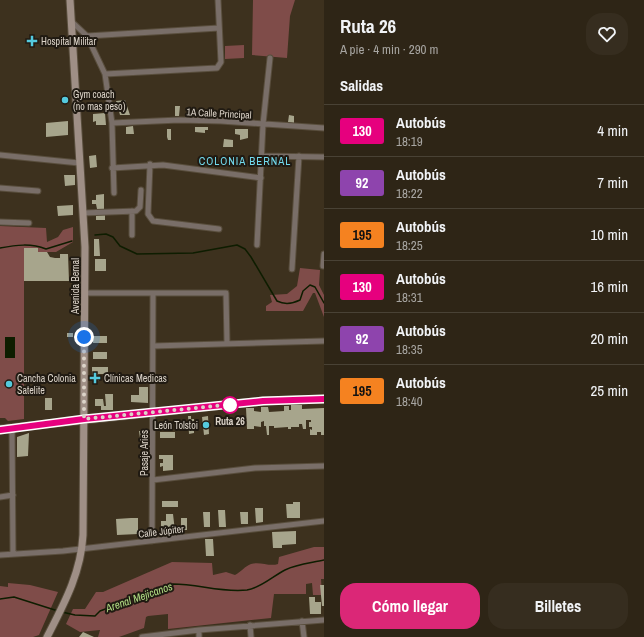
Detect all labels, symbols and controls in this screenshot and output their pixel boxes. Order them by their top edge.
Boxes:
text: Ruta 26 [340,13,396,39]
button: heart [586,13,628,55]
marker: Hospital Militar [26,35,38,47]
place label: Hospital Militar [41,35,96,48]
text: A pie · 4 min · 290 m [340,41,438,58]
text: Salidas [340,75,383,96]
place label: Gym coach (no mas peso) [73,88,126,113]
marker: Gym coach (no mas peso) [60,95,70,105]
street label: 1A Calle Principal [186,105,252,122]
text: Autobús [396,112,446,133]
text: 4 min [597,120,628,141]
text: 130 [352,122,372,140]
text: 18:19 [396,133,423,150]
district label: COLONIA BERNAL [199,154,291,168]
text: Autobús [396,164,446,185]
text: 7 min [597,172,628,193]
text: 92 [356,174,368,192]
text: 18:22 [396,185,423,202]
text: Autobús [396,216,446,237]
text: 10 min [590,224,628,245]
text: 195 [352,226,372,244]
text: 18:25 [396,237,423,254]
street label: Avenida Bernal [69,258,82,315]
text: Autobús [396,268,446,289]
text: 16 min [590,276,628,297]
text: 130 [352,278,372,296]
text: 18:31 [396,289,423,306]
text: Autobús [396,320,446,341]
your location [74,327,94,347]
text: 20 min [590,328,628,349]
text: 92 [356,330,368,348]
text: 18:35 [396,341,423,358]
place label: Cancha Colonia Satelite [17,372,76,397]
marker: Clínicas Medicas [89,372,101,384]
place label: Clínicas Medicas [104,372,167,385]
text: Autobús [396,372,446,393]
marker: Cancha Colonia Satelite [4,379,14,389]
text: 25 min [590,380,628,401]
text: 195 [352,382,372,400]
text: 18:40 [396,393,423,410]
marker: Ruta 26 [221,396,239,414]
place label: Ruta 26 [215,415,245,428]
place label: León Tolstoi [154,419,198,432]
marker: León Tolstoi [201,420,211,430]
street label: Pasaje Aries [138,430,151,476]
street label: Calle Júpiter [137,522,185,541]
water label: Arenal Mejicanos [103,579,175,615]
button: Cómo llegar [340,583,480,629]
button: Billetes [488,583,628,629]

